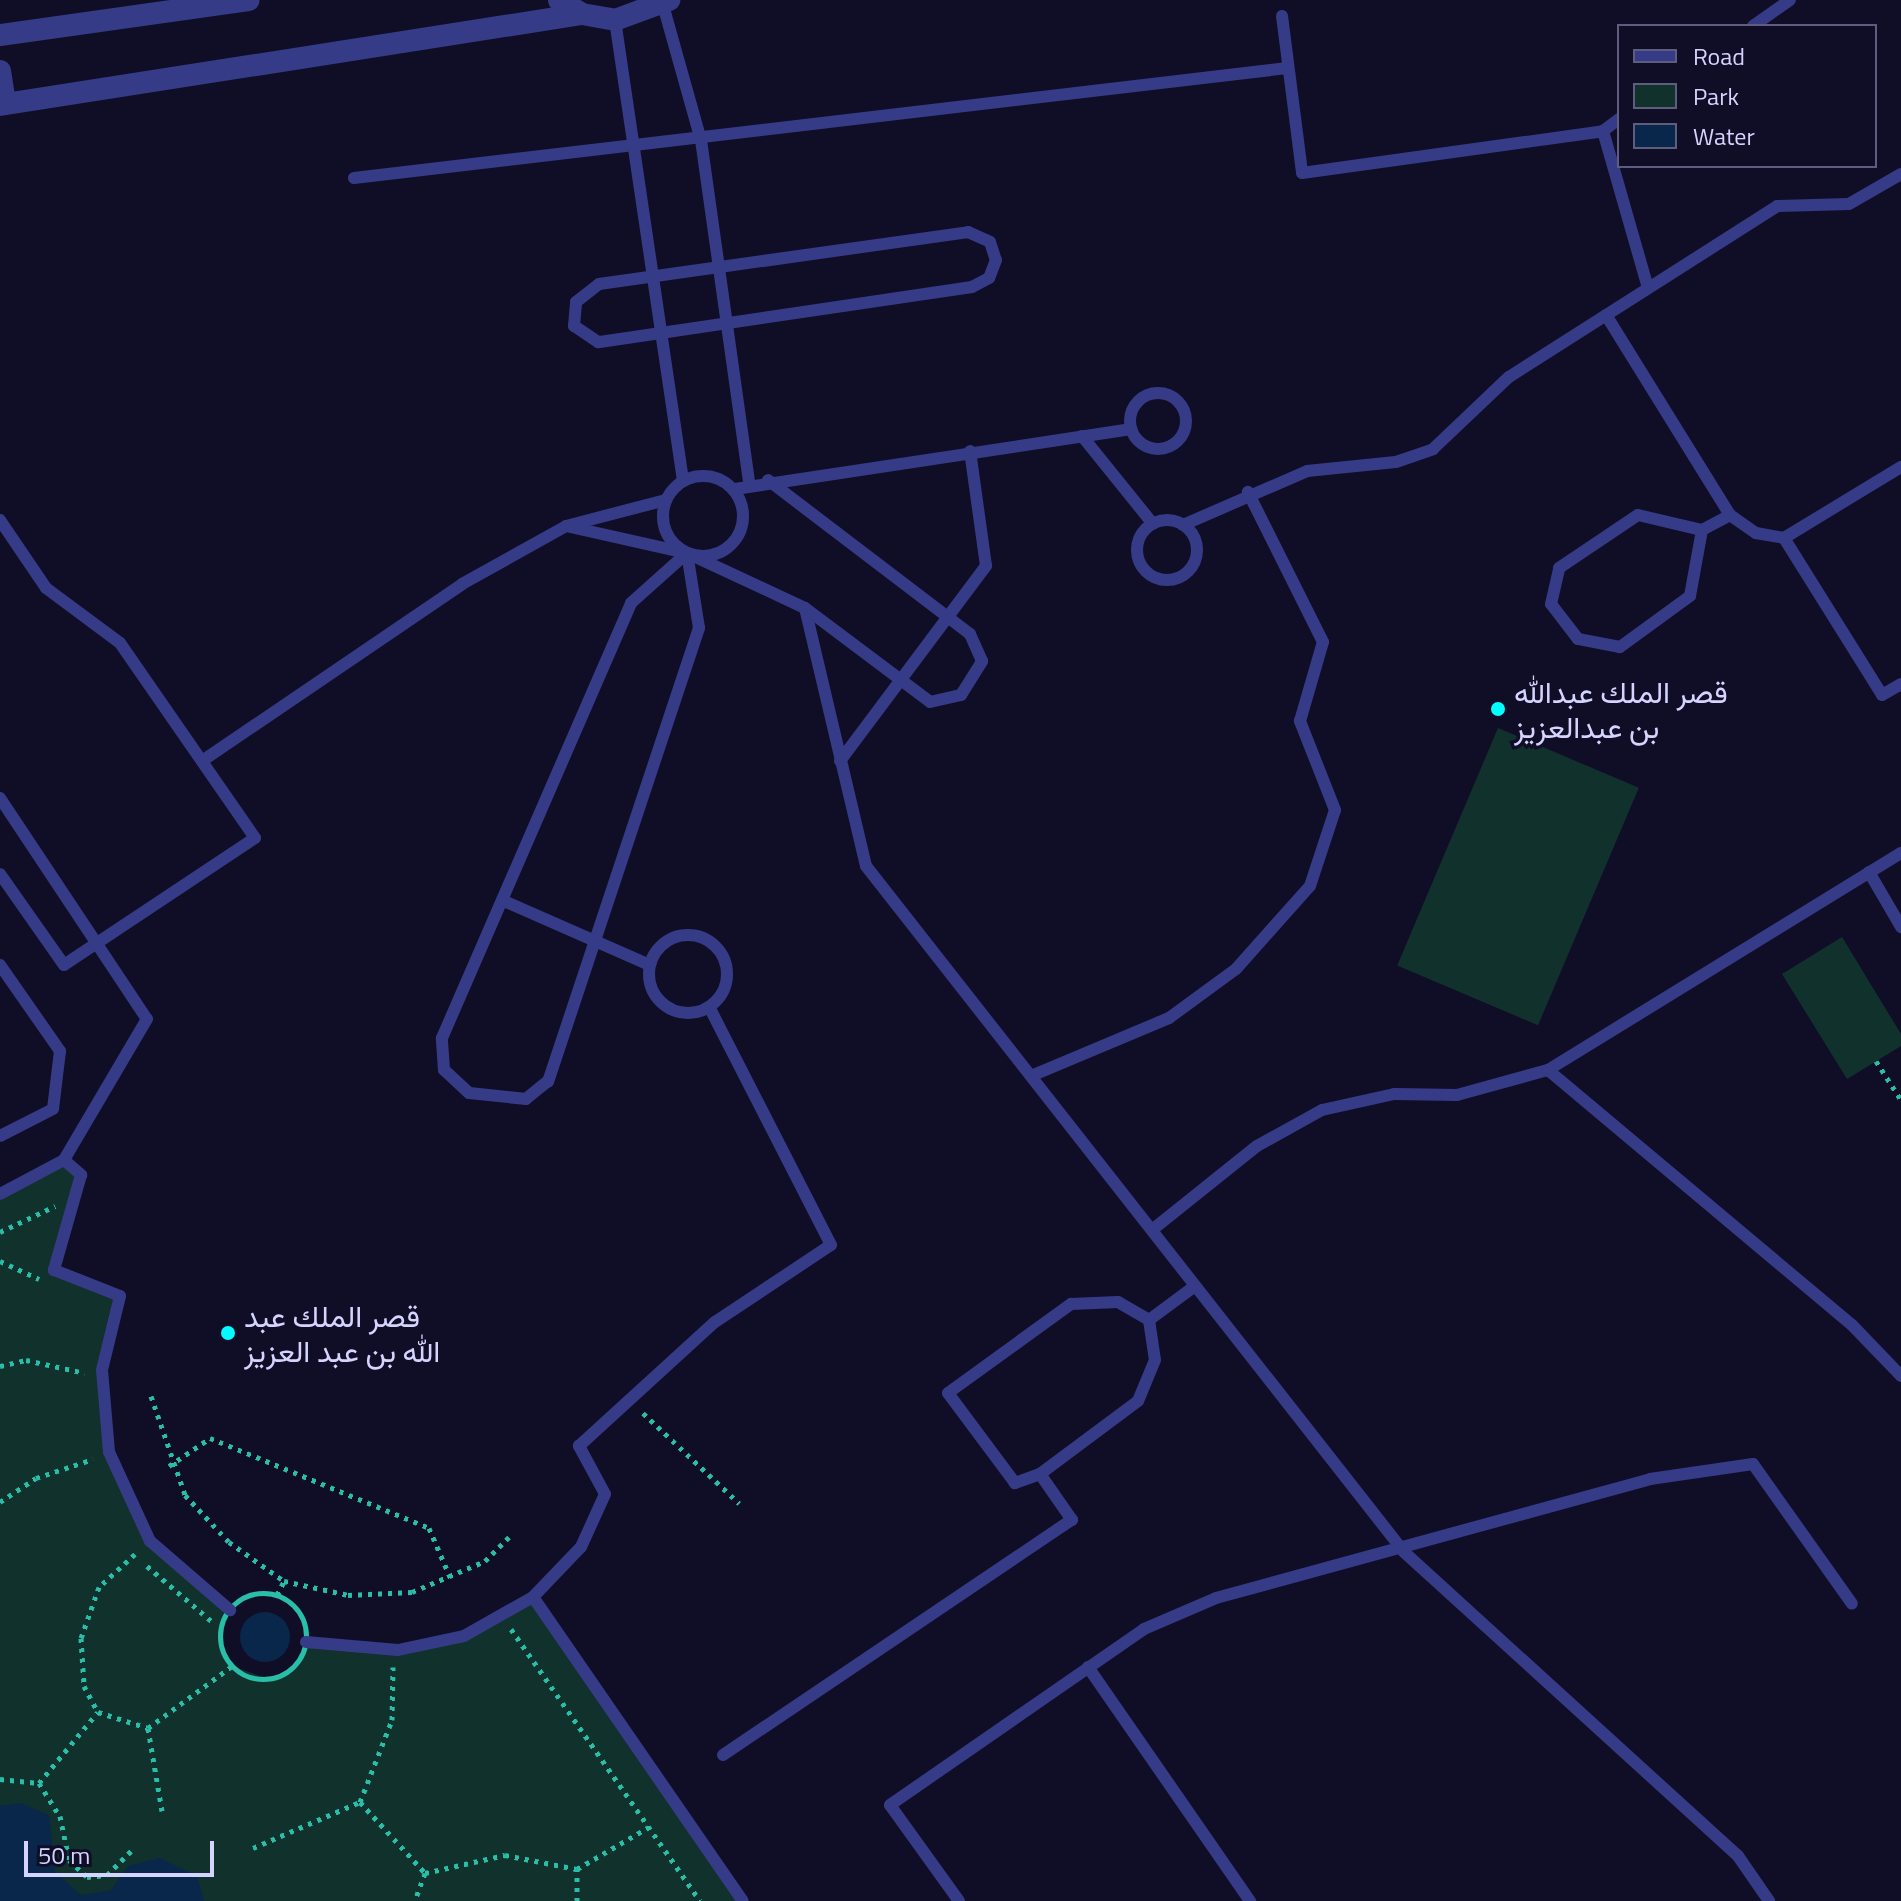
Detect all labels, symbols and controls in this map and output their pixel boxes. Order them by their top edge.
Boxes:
legend [1617,24,1877,168]
text: Road [1693,38,1745,74]
text: Park [1693,78,1739,114]
text: Water [1693,118,1755,154]
place label: قصر الملك عبدالله بن عبدالعزيز [1514,674,1728,744]
marker: قصر الملك عبدالله بن عبدالعزيز [1489,700,1507,718]
place label: قصر الملك عبد الله بن عبد العزيز [244,1298,440,1368]
marker: قصر الملك عبد الله بن عبد العزيز [219,1324,237,1342]
scale bar [28,1825,218,1875]
text: 50 m [38,1837,90,1873]

